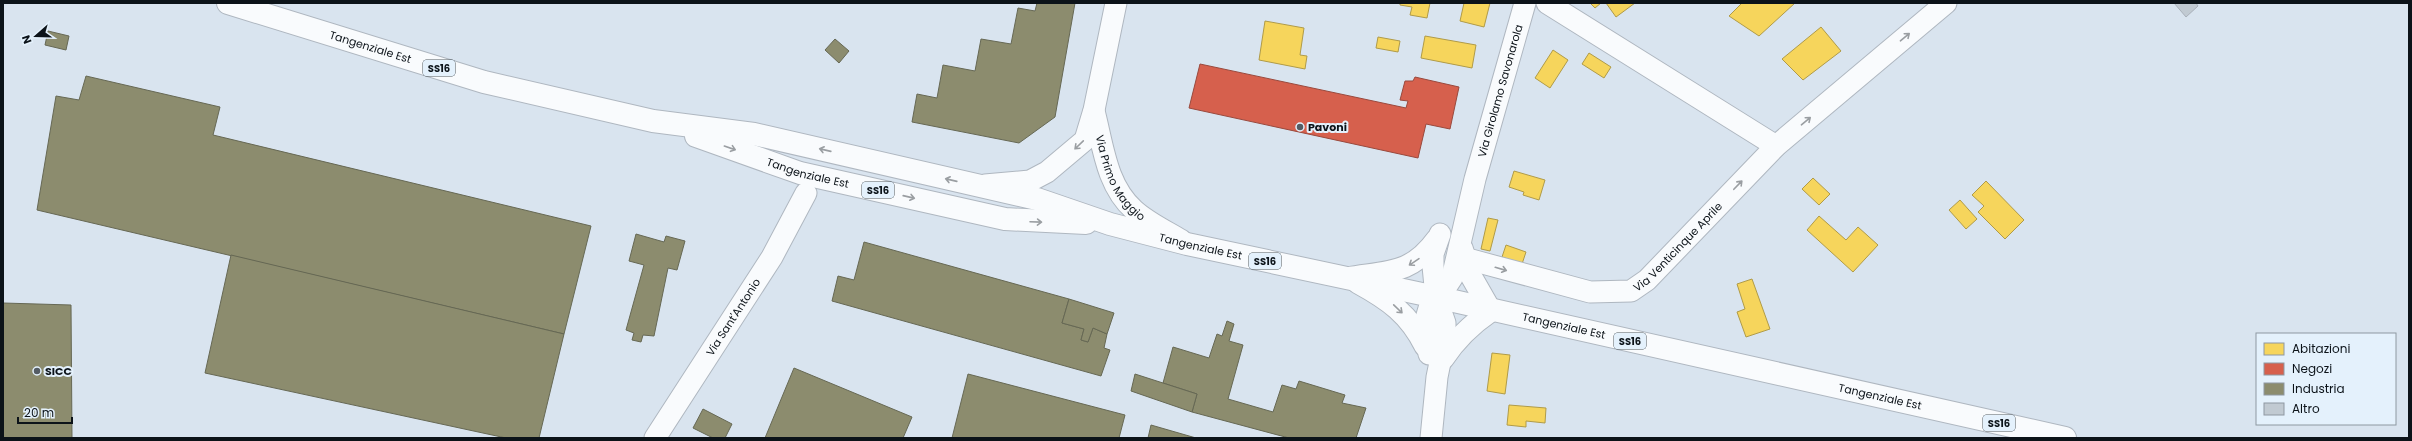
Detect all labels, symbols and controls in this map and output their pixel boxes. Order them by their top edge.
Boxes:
north arrow [16,16,56,56]
street label: Via Girolamo Savonarola [1474,22,1527,159]
street label: Tangenziale Est [327,27,413,67]
text: N [18,33,36,46]
one-way arrow [1900,33,1911,42]
road number: SS16 [423,60,455,76]
one-way arrow [1800,116,1811,125]
place label: Pavoni [1308,119,1347,135]
marker: Pavoni [1295,122,1305,132]
street label: Via Primo Maggio [1092,133,1149,224]
one-way arrow [1074,140,1084,150]
one-way arrow [723,145,736,152]
one-way arrow [819,146,832,154]
street label: Tangenziale Est [765,154,851,192]
one-way arrow [945,175,958,183]
one-way arrow [1733,180,1743,190]
road number: SS16 [862,182,894,198]
one-way arrow [902,194,915,202]
street label: Via Venticinque Aprile [1630,198,1726,295]
one-way arrow [1029,218,1042,225]
street label: Tangenziale Est [1157,229,1244,264]
road number: SS16 [1249,253,1281,269]
one-way arrow [1409,258,1420,266]
one-way arrow [1494,266,1507,273]
street label: Via Sant'Antonio [702,275,764,359]
one-way arrow [1393,304,1403,313]
street label: Tangenziale Est [1521,309,1607,343]
road number: SS16 [1614,333,1646,349]
legend [2256,333,2396,425]
text: Abitazioni [2292,340,2350,357]
text: Negozi [2292,360,2332,377]
place label: SICC [45,363,72,379]
marker: SICC [32,366,42,376]
street label: Tangenziale Est [1837,379,1923,414]
text: Industria [2292,380,2345,397]
scale bar [18,399,72,425]
text: Altro [2292,400,2320,417]
text: 20 m [24,404,54,421]
road number: SS16 [1983,415,2015,431]

